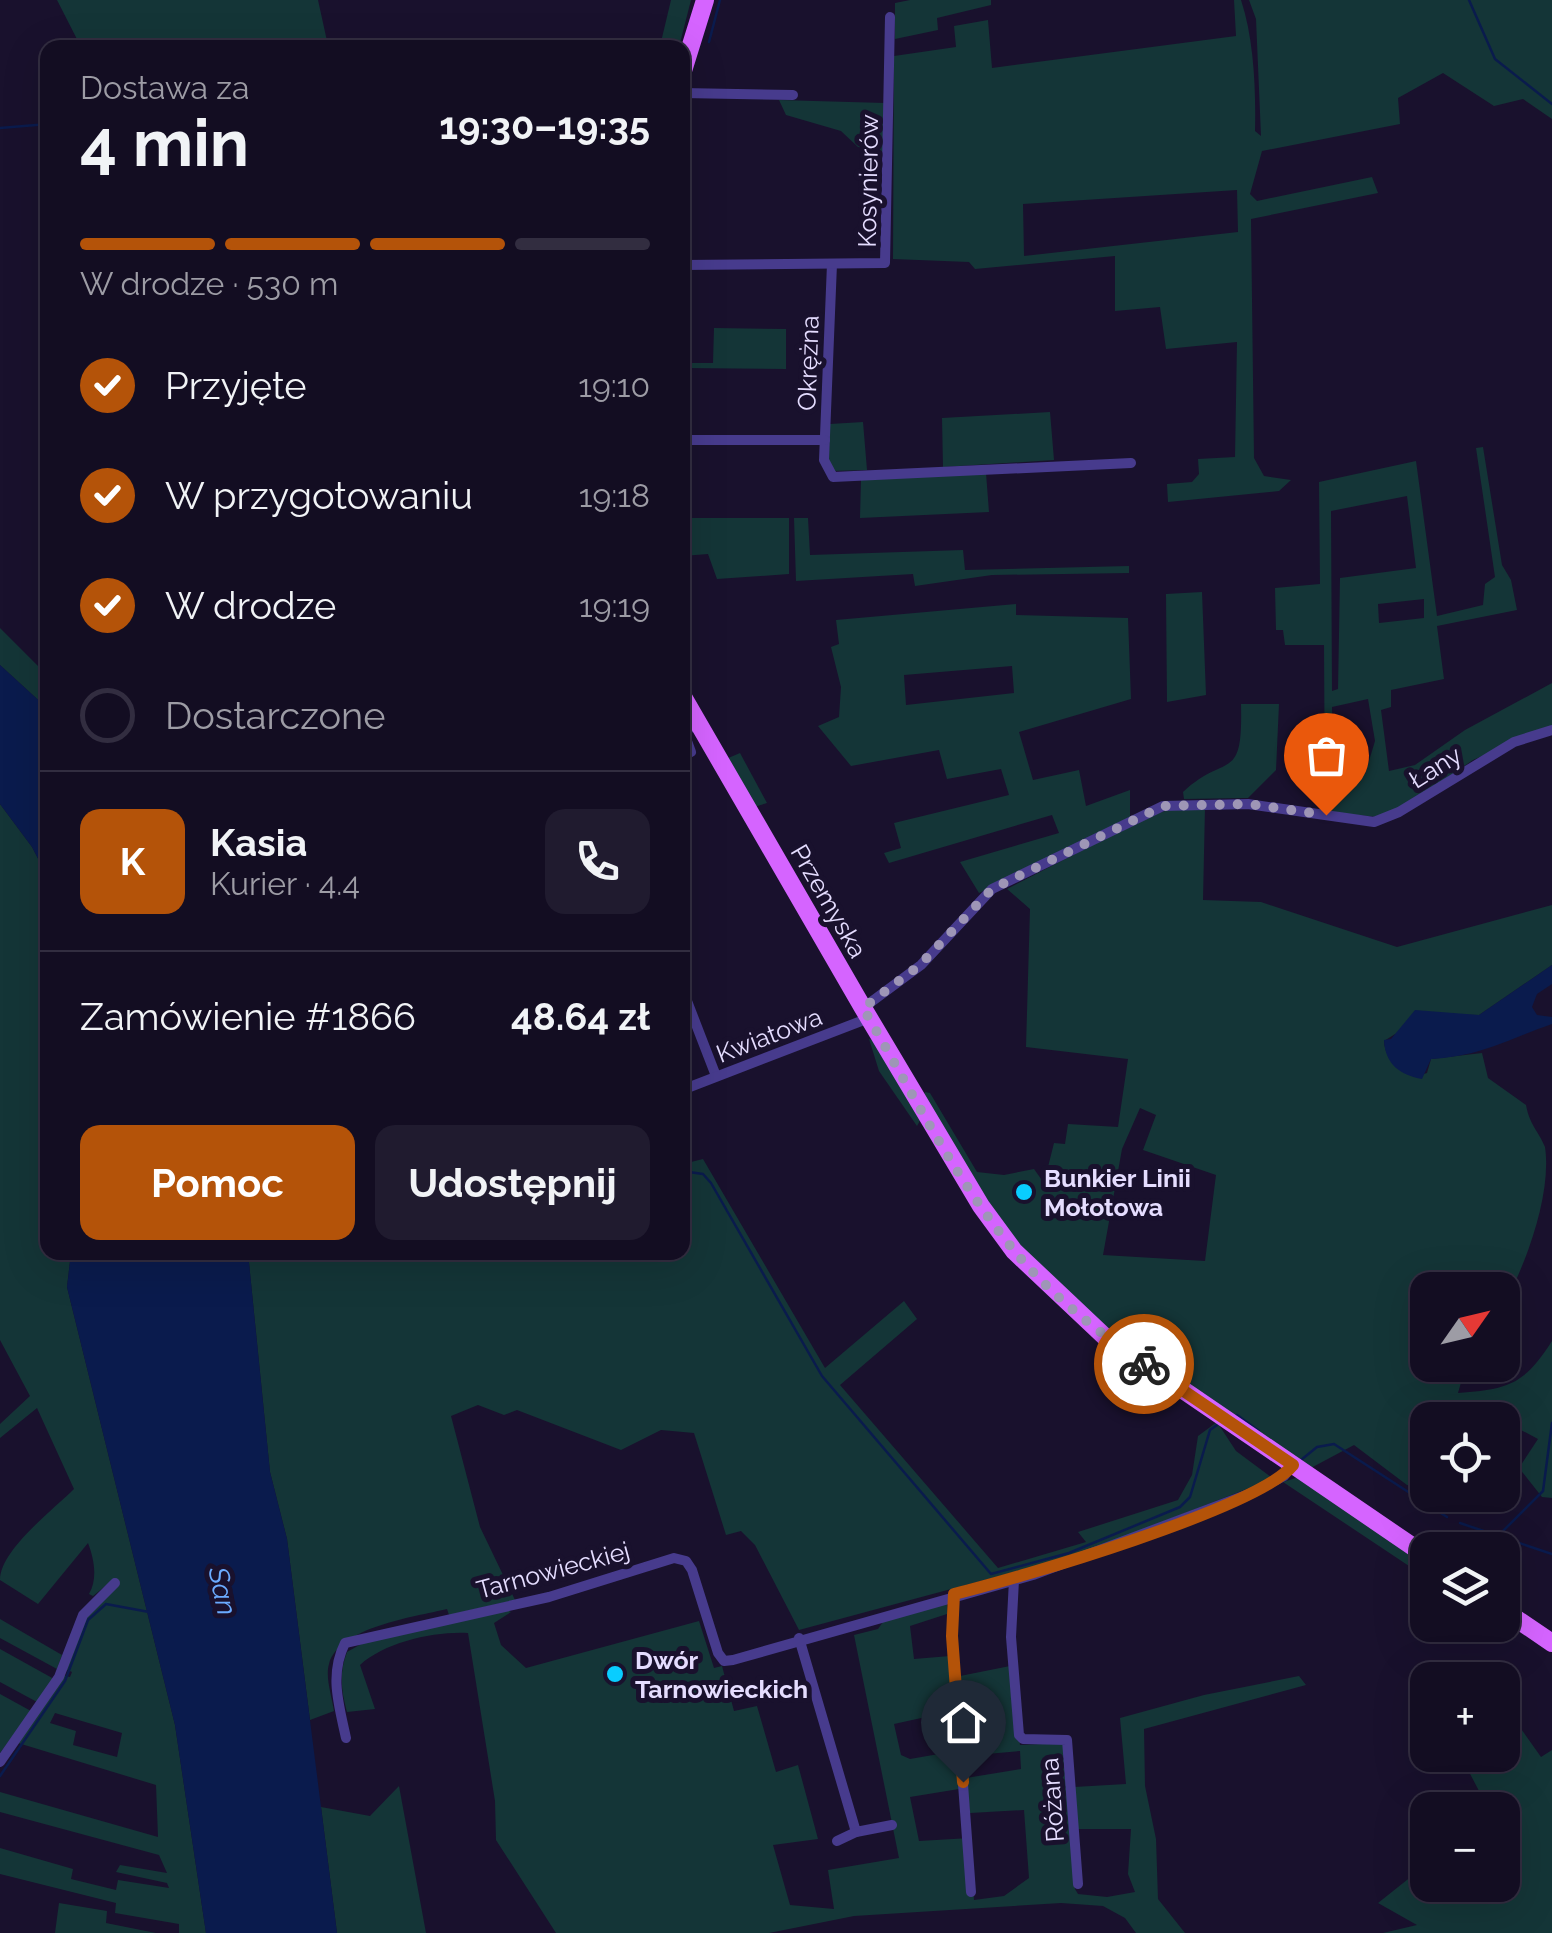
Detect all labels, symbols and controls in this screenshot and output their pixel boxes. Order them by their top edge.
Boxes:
text: Dostawa za [80,69,249,106]
text: 19:30–19:35 [439,103,650,148]
text: 4 min [80,105,249,181]
street label: Kosynierów [852,114,884,248]
text: W drodze · 530 m [80,265,338,302]
street label: Okrężna [791,315,825,411]
icon: check [80,358,135,413]
text: Przyjęte [165,363,307,408]
text: 19:10 [578,367,650,404]
icon: check [80,468,135,523]
text: W przygotowaniu [165,473,473,518]
text: 19:18 [579,477,650,514]
icon: check [80,578,135,633]
text: W drodze [165,583,336,628]
text: 19:19 [579,587,650,624]
text: Dostarczone [165,693,386,738]
pin [1284,713,1369,816]
icon: bag [1299,728,1354,783]
street label: Łany [1403,739,1467,795]
button: phone [545,809,650,914]
text: Kasia [210,820,307,865]
text: K [120,839,145,884]
street label: Przemyska [785,839,873,963]
text: Kurier · 4.4 [210,865,360,902]
text: Zamówienie #1866 [80,994,416,1039]
text: 48.64 zł [511,994,650,1039]
street label: Kwiatowa [712,1001,826,1069]
button: Pomoc [80,1125,355,1240]
button: Udostępnij [375,1125,650,1240]
place label: Bunkier Linii Mołotowa [1044,1163,1191,1222]
marker: Bunkier Linii Mołotowa [1013,1181,1035,1203]
north arrow [1410,1272,1520,1382]
map controls [1410,1272,1520,1902]
courier [1094,1314,1194,1414]
icon: bike [1117,1337,1172,1392]
button: locate [1410,1402,1520,1512]
button: layers [1410,1532,1520,1642]
street label: Tarnowieckiej [473,1535,633,1605]
water label: San [201,1563,244,1618]
place label: Dwór Tarnowieckich [635,1645,808,1704]
button: + [1410,1662,1520,1772]
marker: Dwór Tarnowieckich [604,1663,626,1685]
pin [921,1680,1006,1783]
icon: home [936,1695,991,1750]
street label: Różana [1034,1757,1070,1843]
button: − [1410,1792,1520,1902]

